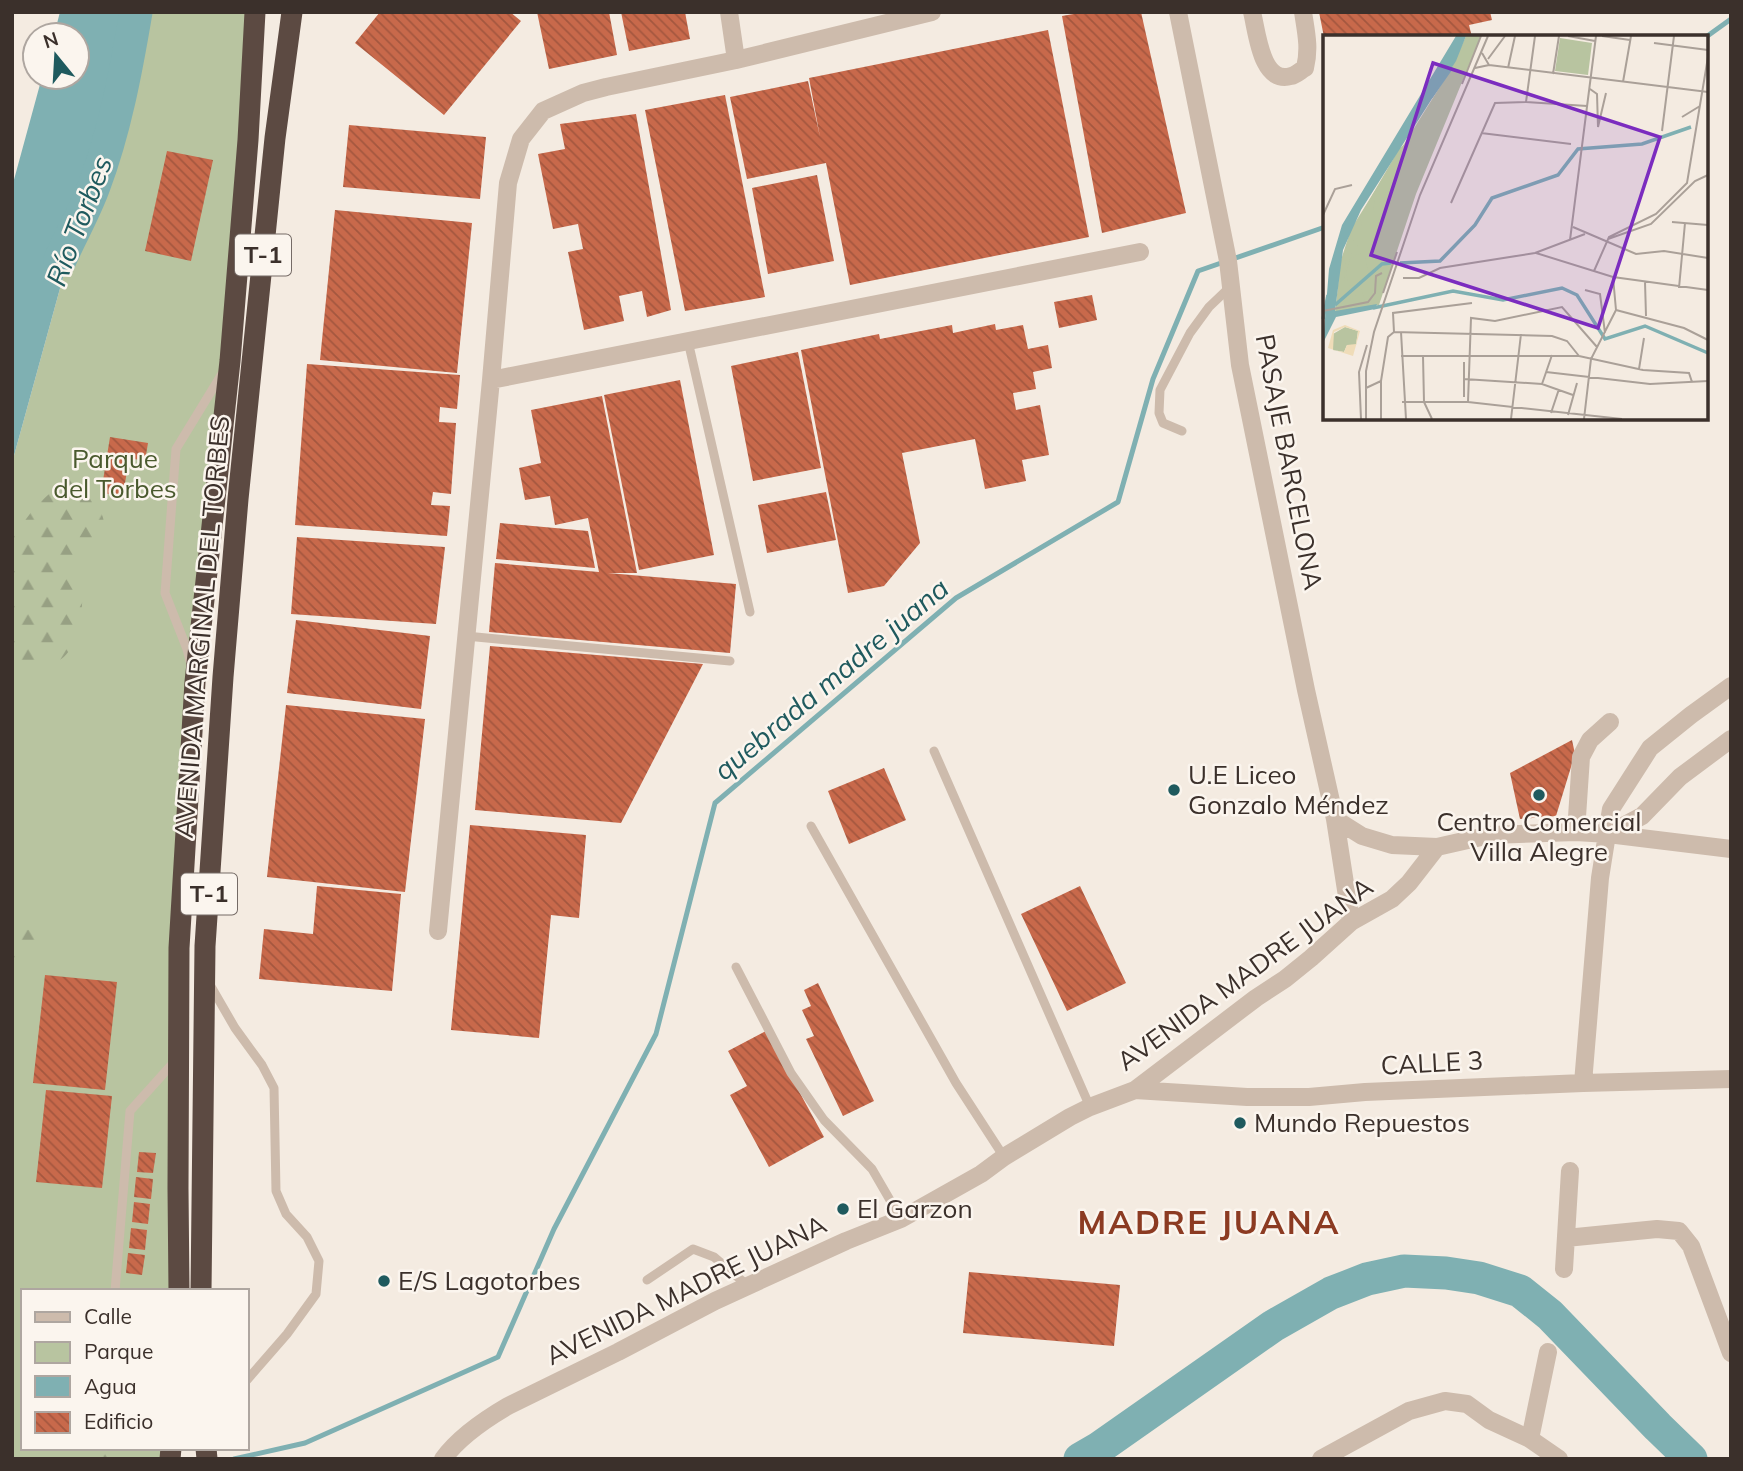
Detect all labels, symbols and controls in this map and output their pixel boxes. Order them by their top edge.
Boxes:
north arrow [21,21,91,91]
text: N [40,26,61,53]
inset map [1323,35,1708,420]
water label: Río Torbes [38,151,119,291]
road number: T-1 [235,234,291,276]
street label: PASAJE BARCELONA [1249,331,1330,593]
street label: AVENIDA MARGINAL DEL TORBES [167,414,236,840]
park label: Parque del Torbes [53,442,177,505]
water label: quebrada madre juana [706,570,955,787]
place label: U.E Liceo Gonzalo Méndez [1188,758,1389,821]
marker: U.E Liceo Gonzalo Méndez [1166,782,1182,798]
marker: Centro Comercial Villa Alegre [1531,787,1547,803]
place label: Centro Comercial Villa Alegre [1436,805,1642,868]
street label: AVENIDA MADRE JUANA [1110,870,1379,1078]
road number: T-1 [181,874,237,914]
street label: CALLE 3 [1380,1043,1484,1082]
place label: Mundo Repuestos [1254,1106,1470,1139]
marker: Mundo Repuestos [1232,1115,1248,1131]
place label: El Garzon [857,1192,973,1225]
marker: El Garzon [835,1201,851,1217]
district label: MADRE JUANA [1077,1201,1341,1242]
street label: AVENIDA MADRE JUANA [540,1207,832,1372]
place label: E/S Lagotorbes [398,1264,581,1297]
marker: E/S Lagotorbes [376,1273,392,1289]
legend [21,1289,248,1450]
text: Calle [84,1303,132,1329]
text: Parque [84,1338,153,1364]
text: Agua [84,1373,137,1399]
text: Edificio [84,1408,153,1434]

